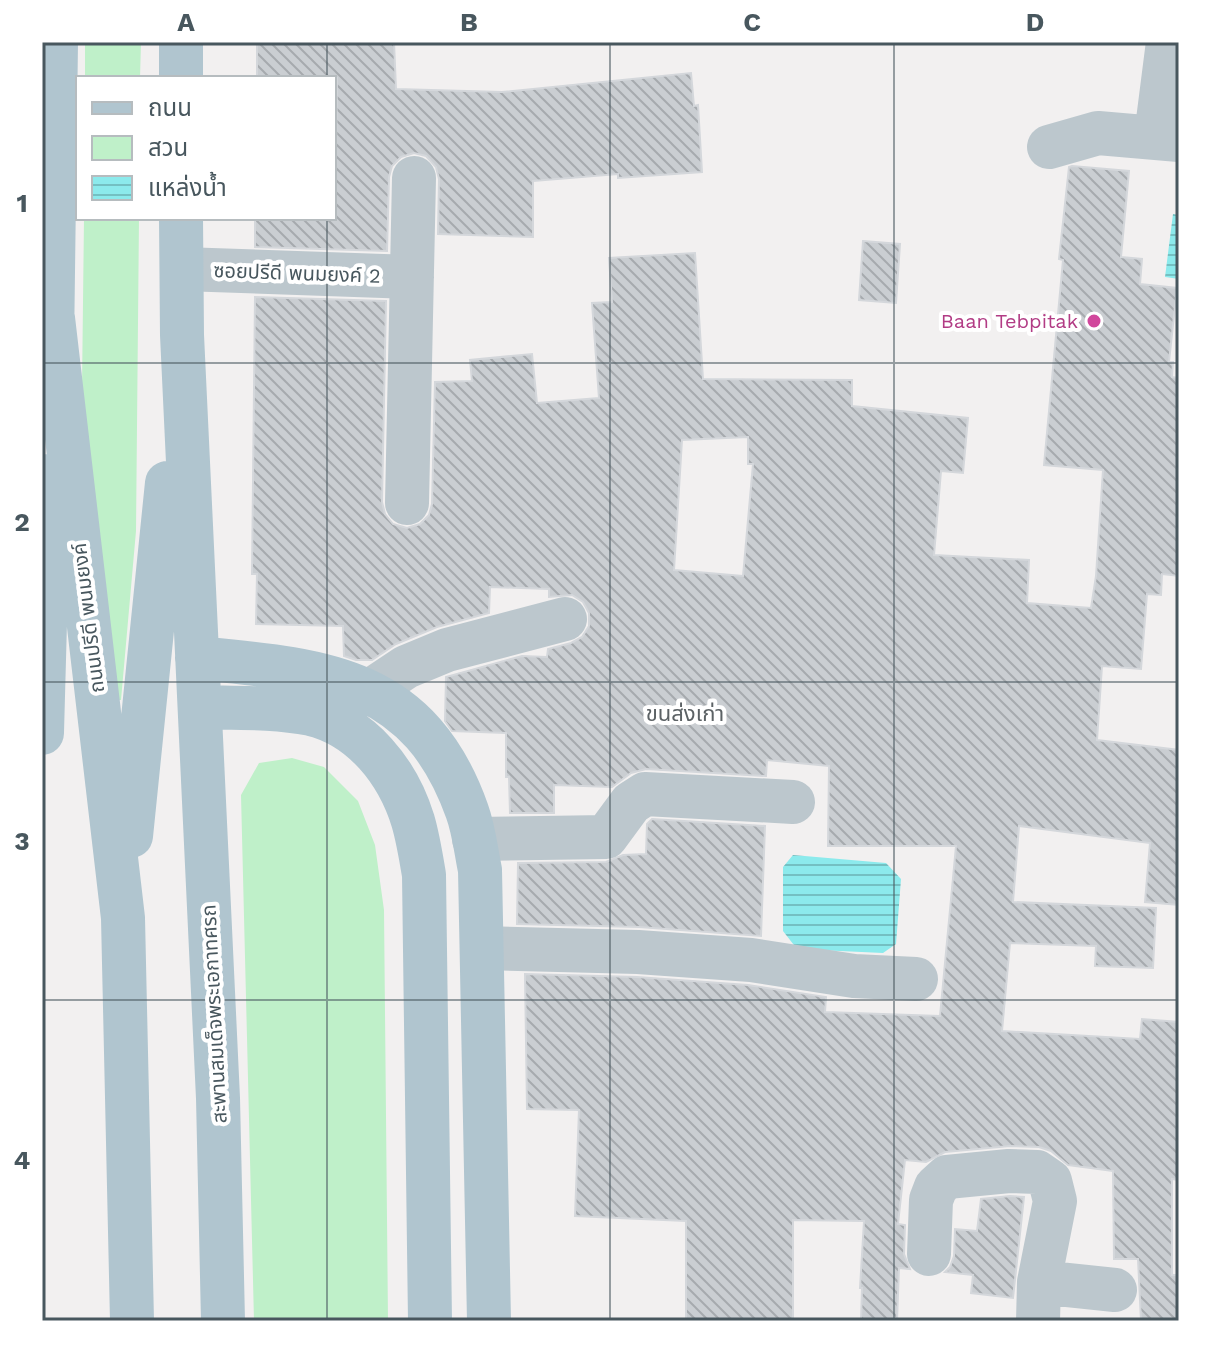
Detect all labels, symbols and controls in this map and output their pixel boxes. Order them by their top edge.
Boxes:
text: A [177,7,195,37]
text: B [460,7,478,37]
text: C [743,7,761,37]
text: D [1026,7,1044,37]
legend [76,76,336,220]
text: ถนน [148,94,192,122]
text: สวน [148,134,188,162]
text: แหล่งน้ำ [148,171,227,202]
text: 1 [16,188,28,218]
street label: ซอยปรีดี พนมยงค์ 2 [213,258,381,288]
place label: Baan Tebpitak [941,309,1078,333]
marker: Baan Tebpitak [1085,312,1103,330]
text: 2 [14,507,30,537]
street label: ถนนปรีดี พนมยงค์ [67,542,109,694]
district label: ขนส่งเก่า [646,701,724,726]
text: 3 [14,826,30,856]
street label: สะพานสมเด็จพระเอกาทศรถ [196,904,232,1124]
text: 4 [14,1145,31,1175]

